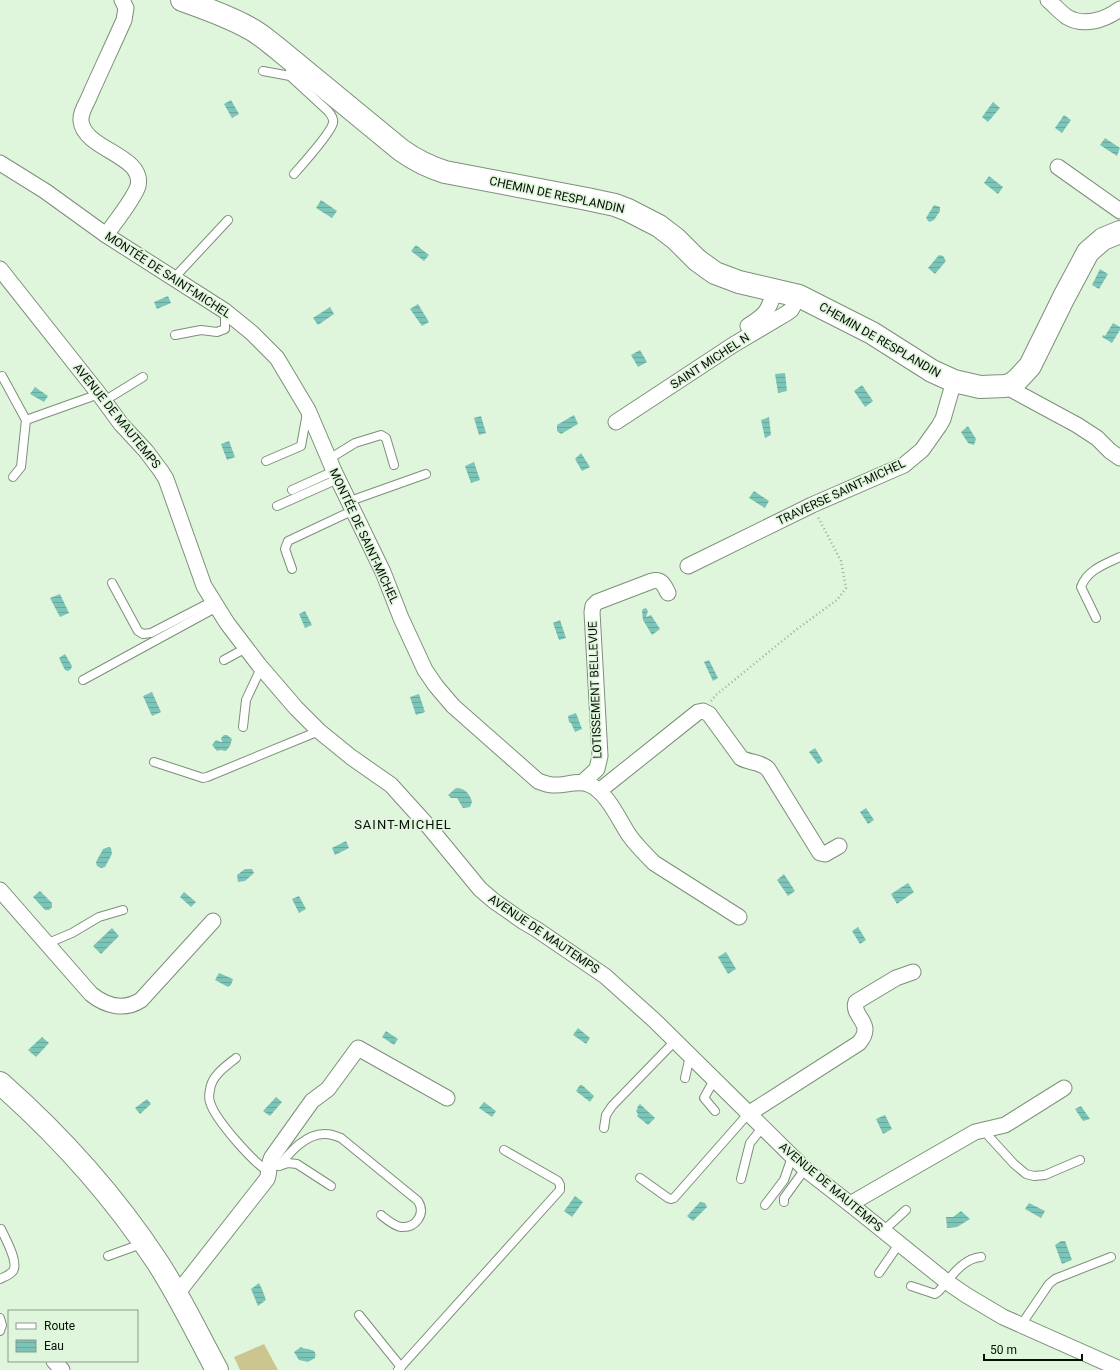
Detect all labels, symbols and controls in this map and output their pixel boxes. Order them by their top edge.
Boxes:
street label: CHEMIN DE RESPLANDIN [488,174,626,216]
street label: MONTÉE DE SAINT-MICHEL [102,228,235,321]
street label: CHEMIN DE RESPLANDIN [817,300,943,380]
street label: SAINT MICHEL N [668,330,752,392]
street label: AVENUE DE MAUTEMPS [70,361,164,471]
street label: TRAVERSE SAINT-MICHEL [775,456,908,528]
street label: MONTÉE DE SAINT-MICHEL [326,466,403,606]
street label: LOTISSEMENT BELLEVUE [586,621,604,759]
district label: SAINT-MICHEL [354,817,452,832]
street label: AVENUE DE MAUTEMPS [486,892,602,976]
street label: AVENUE DE MAUTEMPS [776,1140,886,1234]
legend [8,1310,138,1362]
text: Route [44,1319,75,1333]
scale bar [984,1336,1082,1362]
text: Eau [44,1339,64,1353]
text: 50 m [990,1343,1017,1357]

